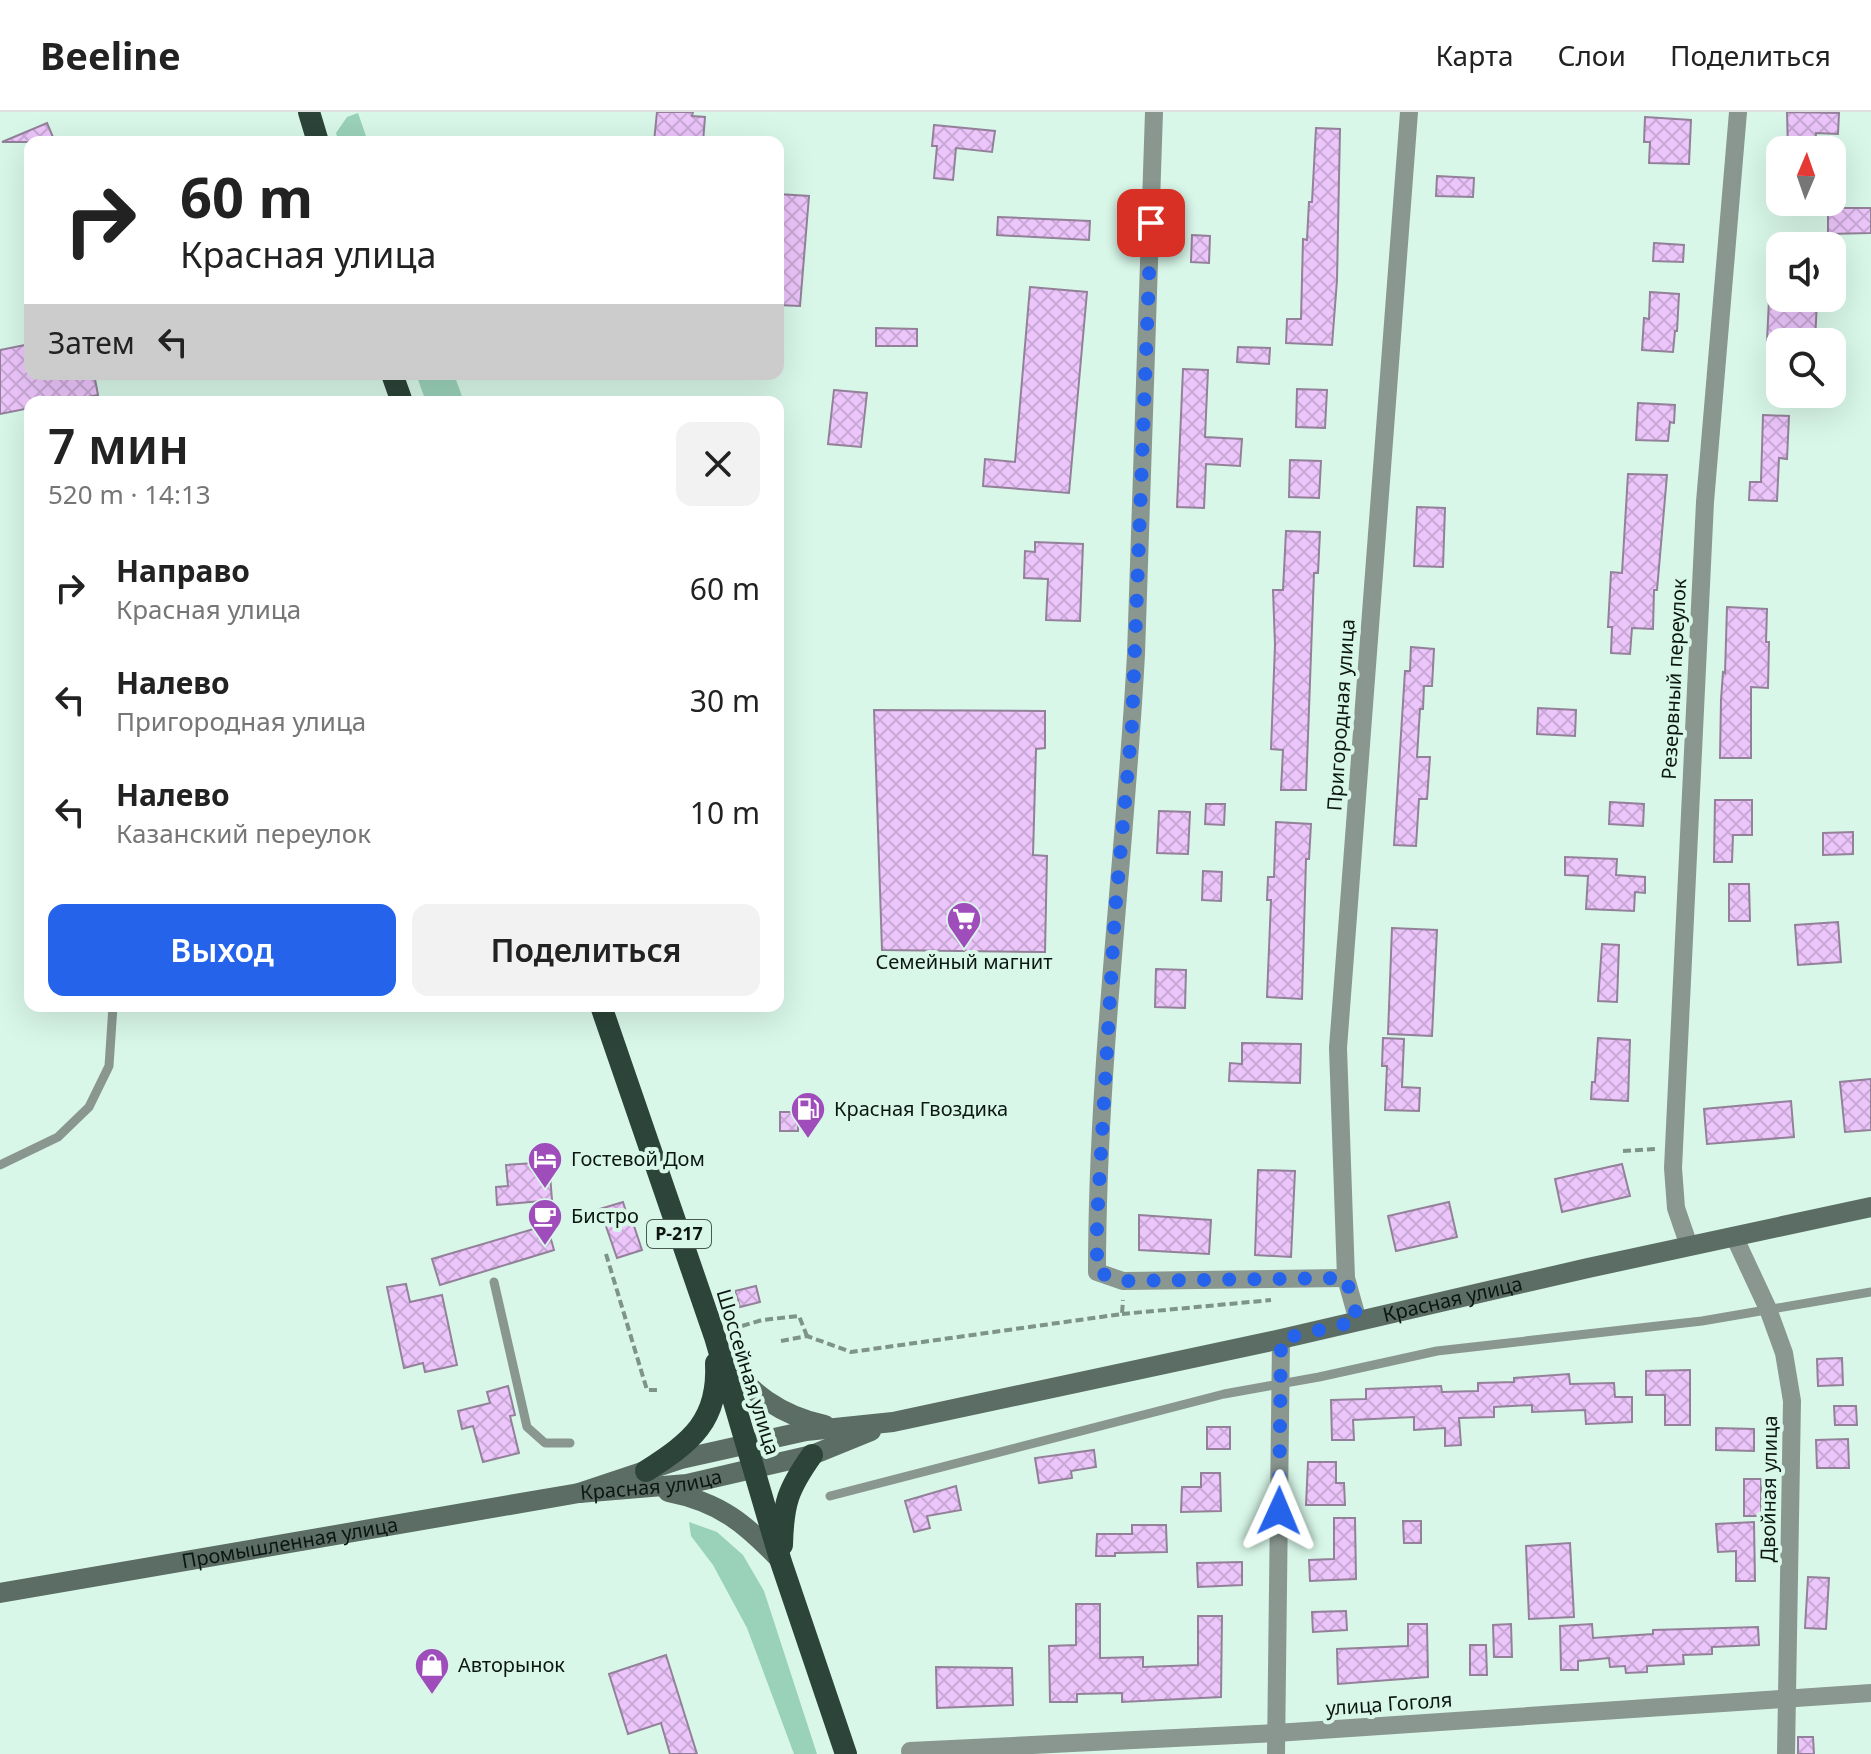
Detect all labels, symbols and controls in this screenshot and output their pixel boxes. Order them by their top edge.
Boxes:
text: Beeline [40,29,181,81]
text: Карта [1435,36,1514,74]
text: Слои [1558,36,1626,74]
text: Поделиться [1670,36,1831,74]
north arrow [1766,136,1846,216]
map controls [1766,136,1846,408]
text: 60 m [180,158,313,234]
icon: right [48,168,152,272]
pin [1117,189,1185,257]
icon: arrive [1129,201,1173,245]
text: Красная улица [180,230,436,279]
button: sound [1766,232,1846,312]
icon: left [151,320,195,364]
text: Затем [48,322,135,363]
button: search [1766,328,1846,408]
text: 7 мин [48,413,189,478]
button: close [676,422,760,506]
text: 520 m · 14:13 [48,476,211,512]
text: Направо [116,550,250,591]
icon: right [48,566,92,610]
text: 60 m [690,568,760,609]
street label: Резервный переулок [1655,577,1692,780]
text: Красная улица [116,591,301,627]
street label: Пригородная улица [1320,618,1361,812]
text: Налево [116,662,230,703]
icon: left [48,678,92,722]
text: 30 m [690,680,760,721]
text: Пригородная улица [116,703,366,739]
text: Налево [116,774,230,815]
icon: left [48,790,92,834]
text: 10 m [690,792,760,833]
text: Казанский переулок [116,815,371,851]
supermarket icon: Семейный магнит [945,900,983,950]
button: Выход [48,904,396,996]
button: Поделиться [412,904,760,996]
place label: Семейный магнит [876,948,1052,975]
fuel station icon: Красная Гвоздика [789,1090,827,1140]
place label: Красная Гвоздика [834,1095,1008,1122]
hotel icon: Гостевой Дом [526,1140,564,1190]
place label: Гостевой Дом [571,1145,705,1172]
cafe icon: Бистро [526,1197,564,1247]
place label: Бистро [571,1202,639,1229]
road number: Р-217 [647,1220,711,1248]
street label: Красная улица [1380,1270,1525,1328]
street label: Шоссейная улица [710,1286,787,1458]
street label: Двойная улица [1754,1415,1783,1563]
street label: Красная улица [579,1462,724,1506]
position arrow [1237,1469,1321,1553]
street label: Промышленная улица [179,1511,400,1574]
shop icon: Авторынок [413,1646,451,1696]
place label: Авторынок [458,1651,565,1678]
street label: улица Гоголя [1325,1686,1453,1721]

